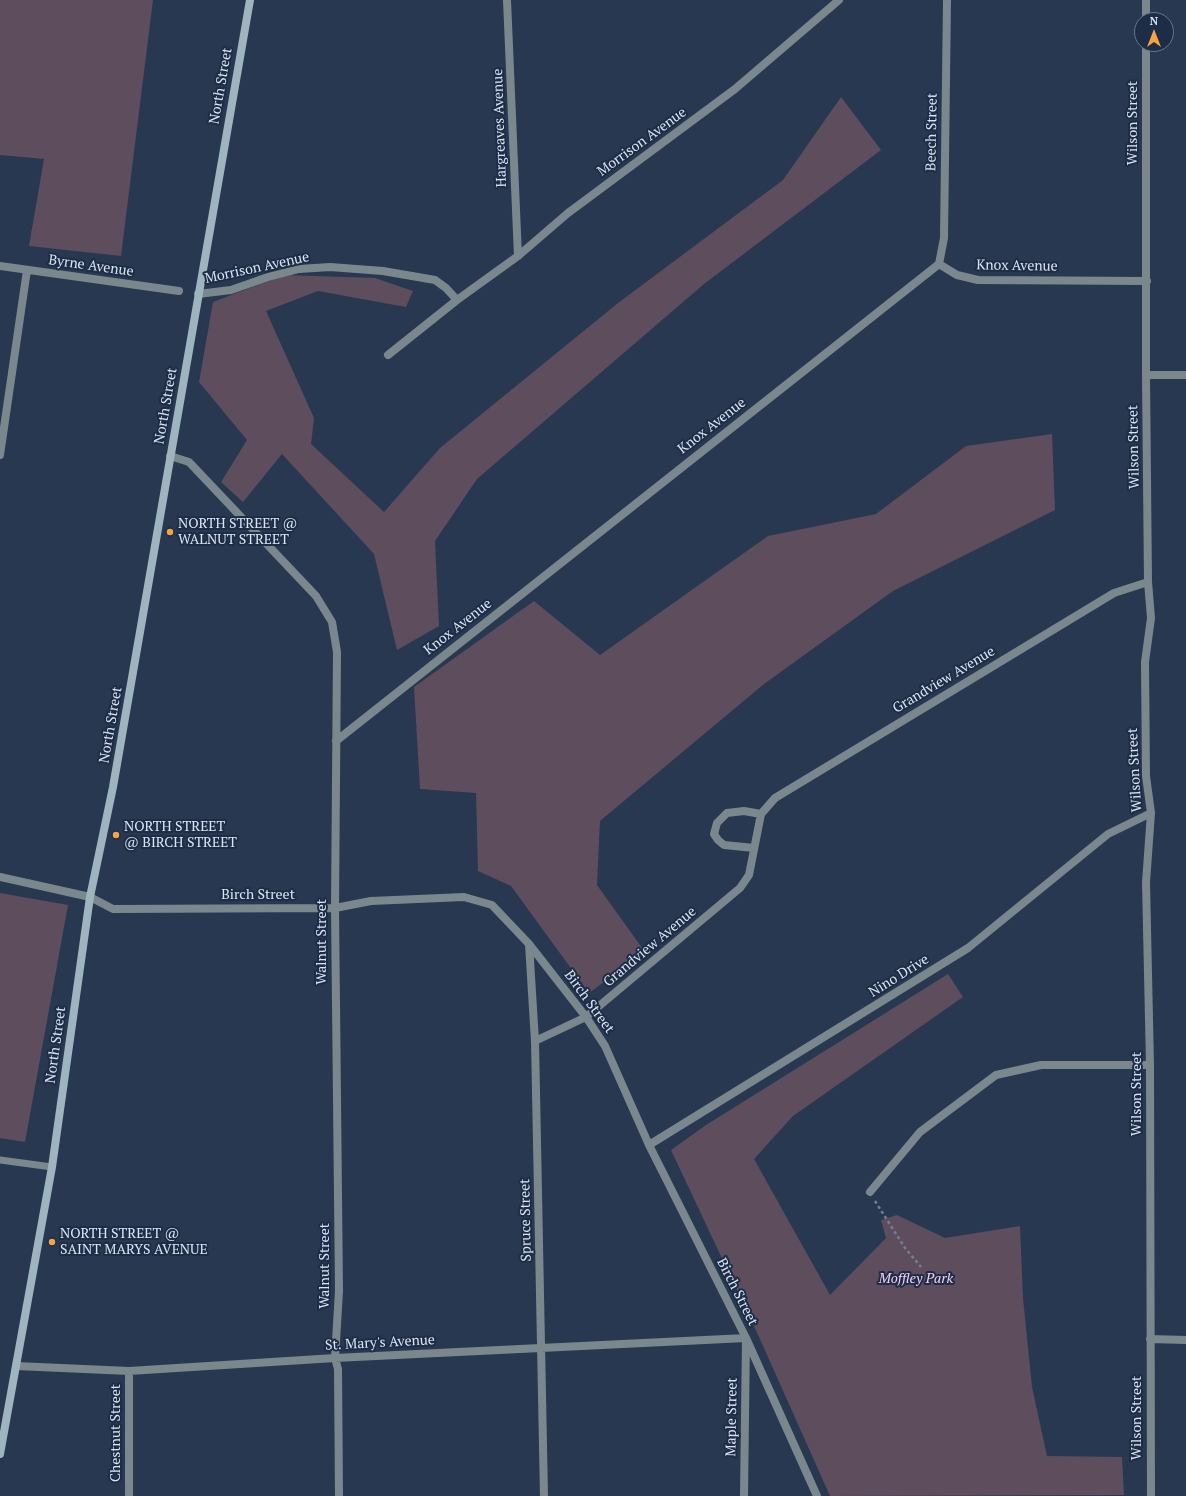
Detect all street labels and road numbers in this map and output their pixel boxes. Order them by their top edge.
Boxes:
street label: North Street [206,46,236,126]
street label: Hargreaves Avenue [490,68,510,188]
street label: Wilson Street [1125,81,1141,165]
street label: Beech Street [923,93,941,171]
street label: Morrison Avenue [594,104,690,180]
street label: Morrison Avenue [203,249,311,287]
street label: Byrne Avenue [47,252,135,280]
street label: Knox Avenue [976,257,1058,275]
street label: North Street [151,366,181,446]
street label: Knox Avenue [675,394,749,458]
street label: Wilson Street [1125,405,1143,489]
street label: Knox Avenue [421,595,495,659]
street label: Grandview Avenue [890,643,998,717]
street label: North Street [96,685,126,765]
street label: Wilson Street [1124,727,1146,813]
street label: Birch Street [221,887,295,903]
street label: Walnut Street [314,899,330,985]
street label: Grandview Avenue [600,903,700,991]
street label: Nino Drive [866,951,932,1001]
street label: Birch Street [561,967,617,1037]
street label: North Street [42,1005,70,1085]
street label: Wilson Street [1129,1052,1145,1136]
street label: Spruce Street [517,1178,535,1262]
street label: Walnut Street [317,1223,333,1309]
street label: Birch Street [713,1255,761,1329]
street label: St. Mary's Avenue [325,1332,435,1354]
street label: Wilson Street [1129,1376,1145,1460]
street label: Maple Street [723,1377,741,1457]
street label: Chestnut Street [108,1384,124,1482]

